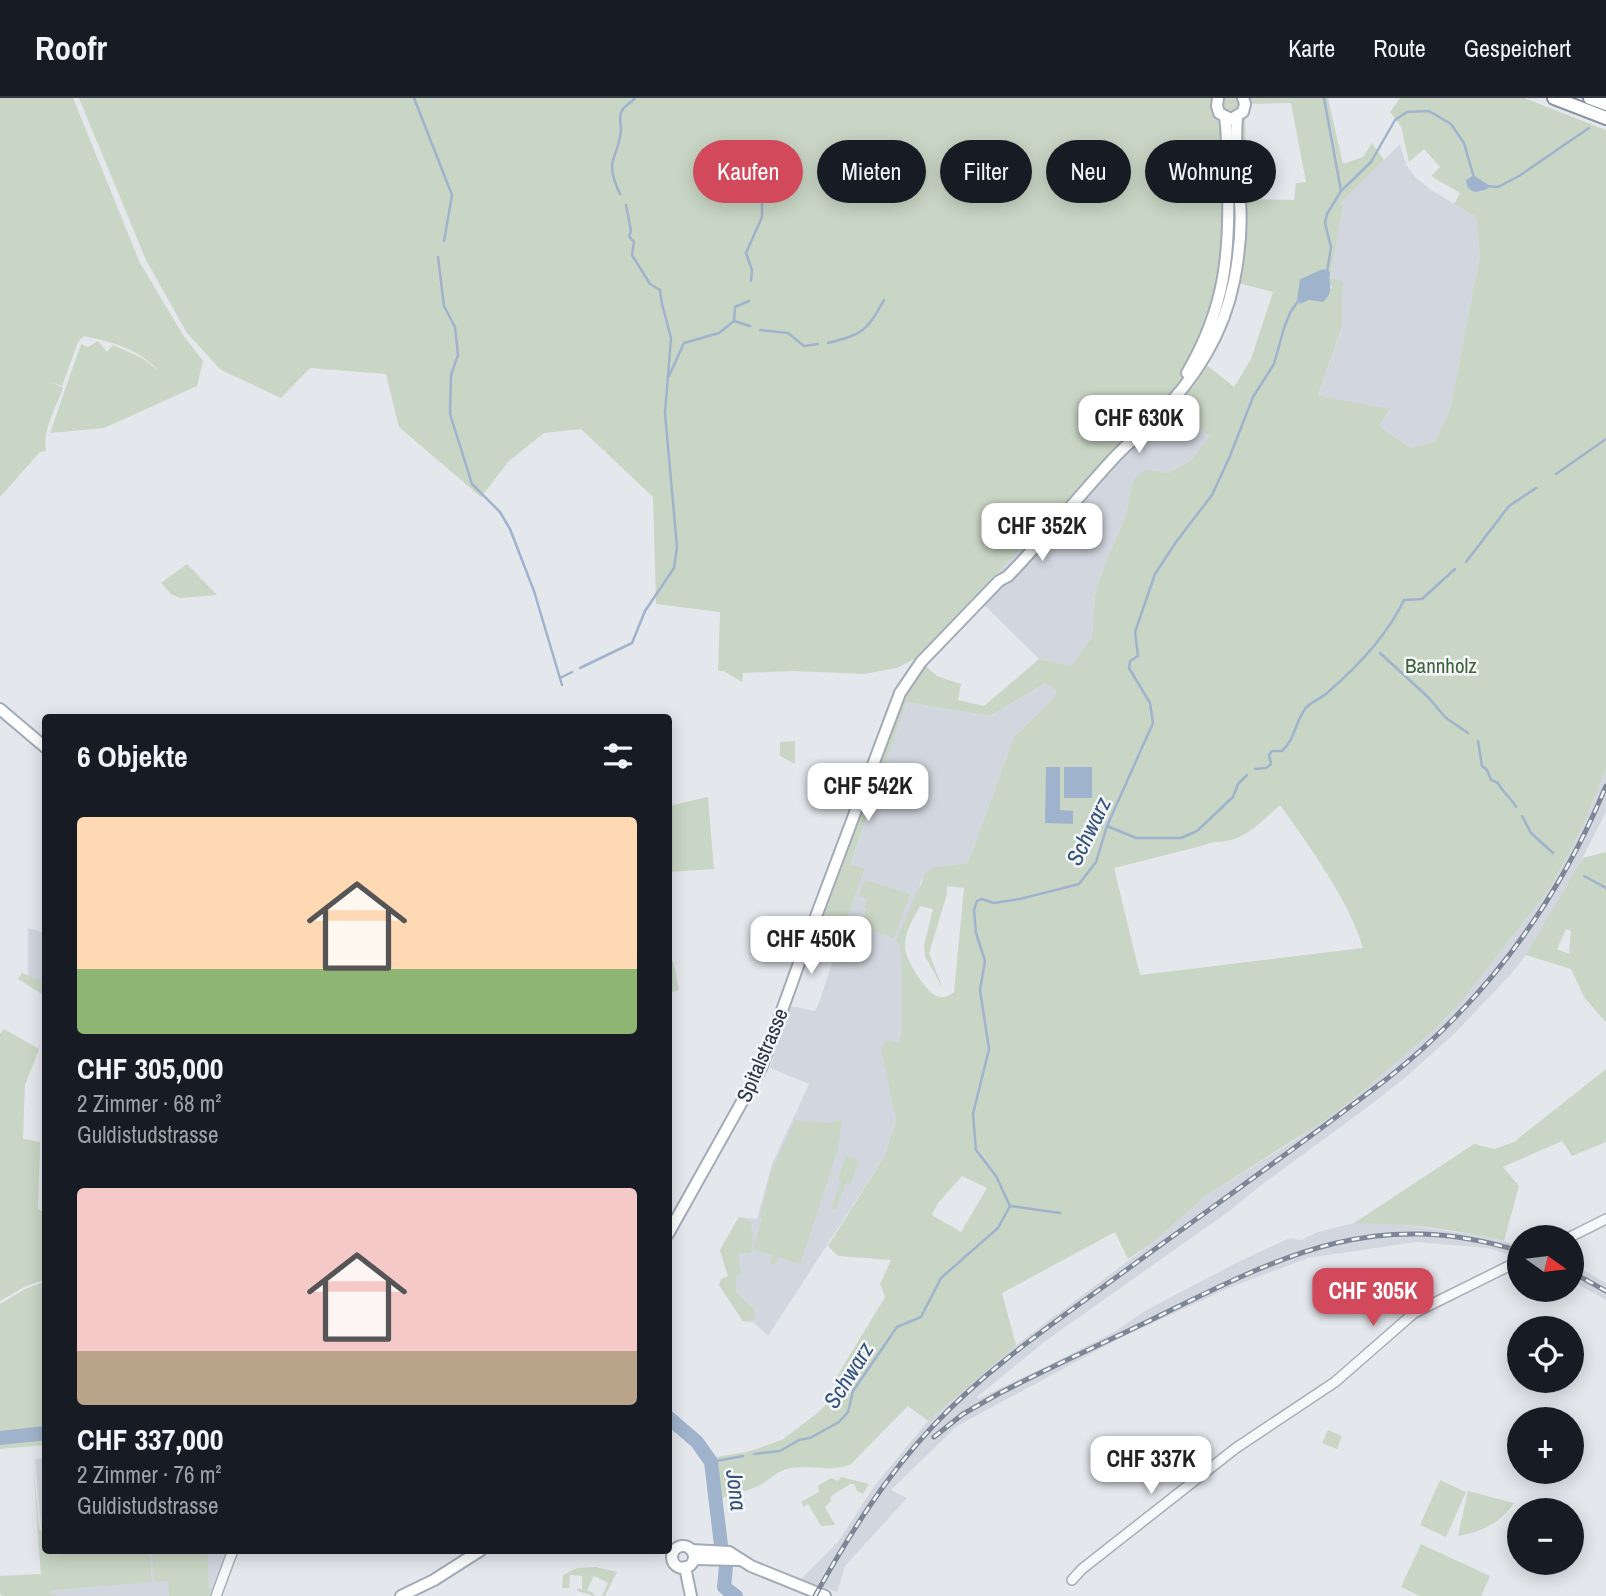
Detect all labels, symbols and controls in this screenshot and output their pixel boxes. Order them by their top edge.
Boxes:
text: Roofr [35,26,107,70]
text: Karte [1288,32,1335,64]
text: Route [1373,32,1426,64]
text: Gespeichert [1464,32,1571,64]
chip: Kaufen [693,140,803,203]
chip: Mieten [817,140,926,203]
chip: Filter [940,140,1032,203]
chip: Neu [1046,140,1131,203]
chip: Wohnung [1145,140,1276,203]
pin: CHF 630K [1067,396,1211,455]
text: CHF 630K [1094,402,1184,433]
pin: CHF 352K [970,504,1114,563]
text: CHF 352K [997,510,1087,541]
park label: Bannholz [1405,651,1477,680]
text: 6 Objekte [77,736,188,776]
icon: filters [599,737,637,775]
pin: CHF 542K [796,764,940,823]
text: CHF 542K [823,770,913,801]
water label: Schwarz [1058,791,1118,870]
icon: home [294,863,420,989]
pin: CHF 450K [739,916,883,976]
text: CHF 450K [766,923,856,954]
street label: Spitalstrasse [729,1004,795,1106]
text: CHF 305,000 [77,1048,223,1088]
text: 2 Zimmer · 68 m² [77,1088,222,1119]
text: Guldistudstrasse [77,1119,219,1150]
north arrow [1507,1225,1584,1302]
map controls [1507,1225,1584,1575]
icon: home [294,1234,420,1360]
pin: CHF 305K [1301,1268,1445,1328]
text: CHF 305K [1328,1275,1418,1306]
button: locate [1507,1316,1584,1393]
water label: Schwarz [816,1336,881,1414]
button: + [1507,1407,1584,1484]
text: CHF 337,000 [77,1419,223,1459]
pin: CHF 337K [1079,1436,1223,1496]
text: CHF 337K [1106,1443,1196,1474]
text: 2 Zimmer · 76 m² [77,1459,222,1490]
water label: Jona [719,1467,755,1512]
text: Guldistudstrasse [77,1490,219,1521]
button: − [1507,1498,1584,1575]

